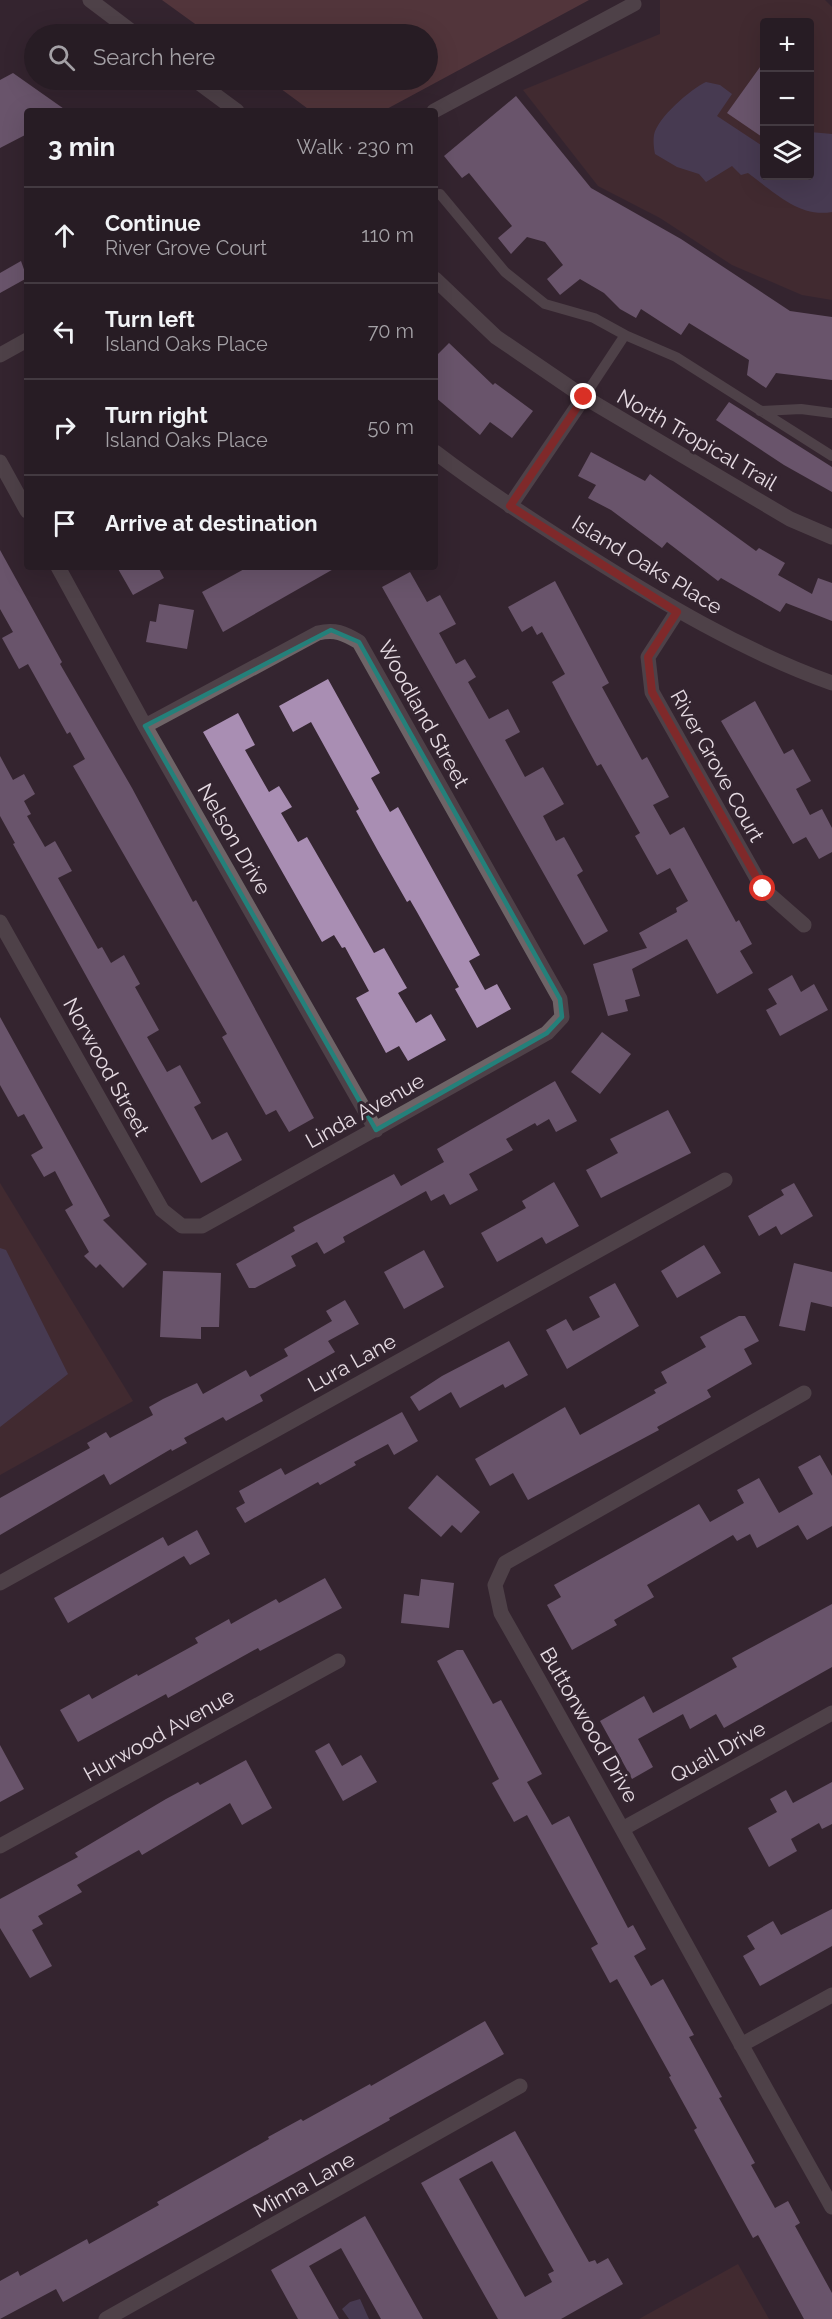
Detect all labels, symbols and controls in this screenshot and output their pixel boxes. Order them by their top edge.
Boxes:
map controls [760,18,814,180]
button: + [760,18,814,72]
search box [24,24,438,90]
icon: search [45,41,78,74]
text: Search here [93,44,215,70]
button: − [760,72,814,126]
button: layers [760,126,814,180]
text: 3 min [48,132,115,162]
text: Walk · 230 m [296,135,414,159]
text: Continue [105,210,201,236]
icon: ahead [48,219,81,252]
text: 110 m [361,223,414,247]
text: River Grove Court [105,236,267,260]
text: Turn left [105,306,195,332]
icon: left [48,315,81,348]
text: 70 m [368,319,414,343]
text: Island Oaks Place [105,332,268,356]
route end [570,383,596,409]
street label: North Tropical Trail [613,384,782,496]
text: Turn right [105,402,208,428]
icon: right [48,411,81,444]
text: 50 m [367,415,414,439]
text: Island Oaks Place [105,428,268,452]
icon: arrive [48,507,81,540]
text: Arrive at destination [105,510,318,536]
street label: Island Oaks Place [568,510,727,619]
street label: Woodland Street [373,636,474,792]
street label: River Grove Court [665,685,770,846]
street label: Nelson Drive [193,779,276,899]
route start [749,875,775,901]
street label: Norwood Street [58,993,155,1140]
street label: Linda Avenue [301,1068,429,1153]
street label: Lura Lane [303,1328,400,1397]
street label: Buttonwood Drive [535,1643,644,1807]
street label: Hurwood Avenue [79,1683,238,1786]
street label: Quail Drive [666,1715,770,1788]
street label: Minna Lane [248,2146,359,2223]

